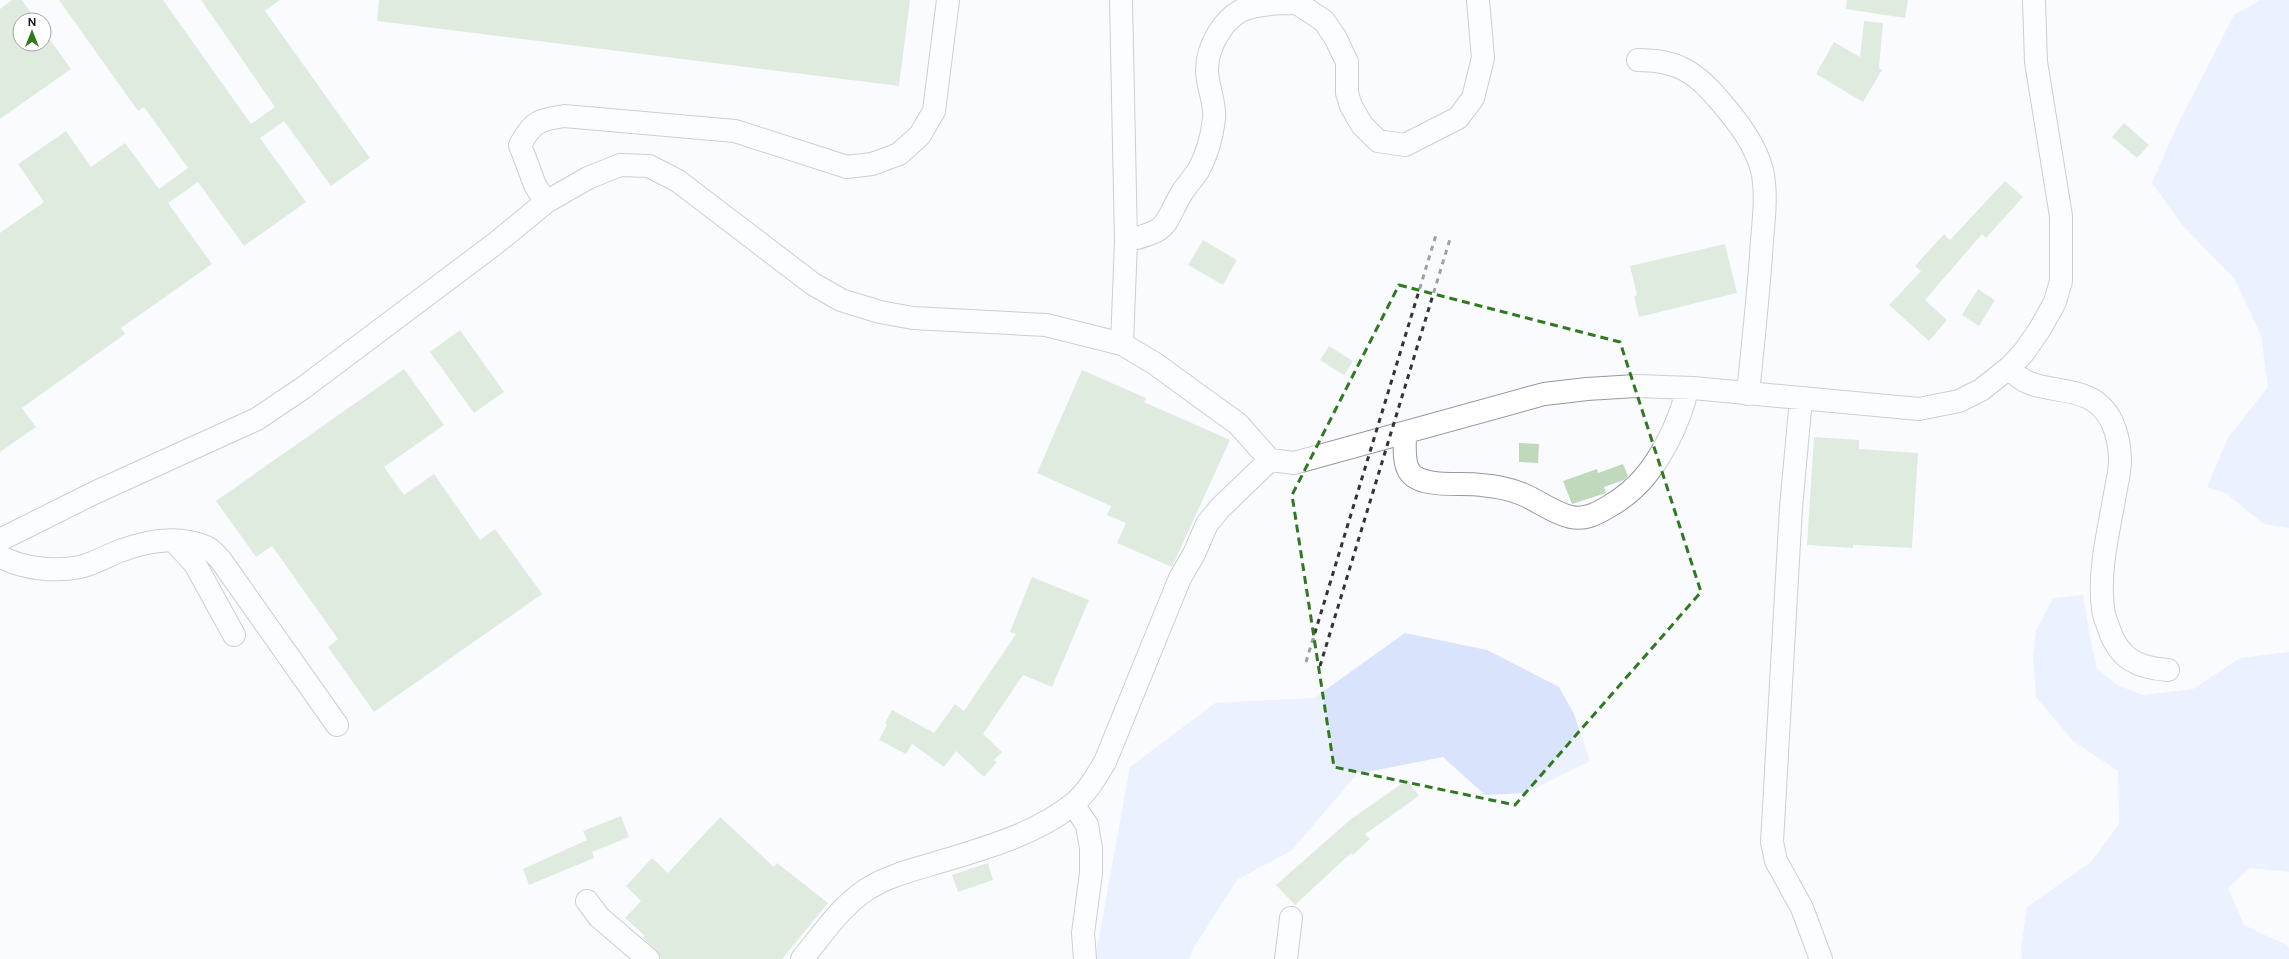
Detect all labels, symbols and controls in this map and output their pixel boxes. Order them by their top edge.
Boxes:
north arrow [12,12,52,52]
text: N [28,16,36,29]

